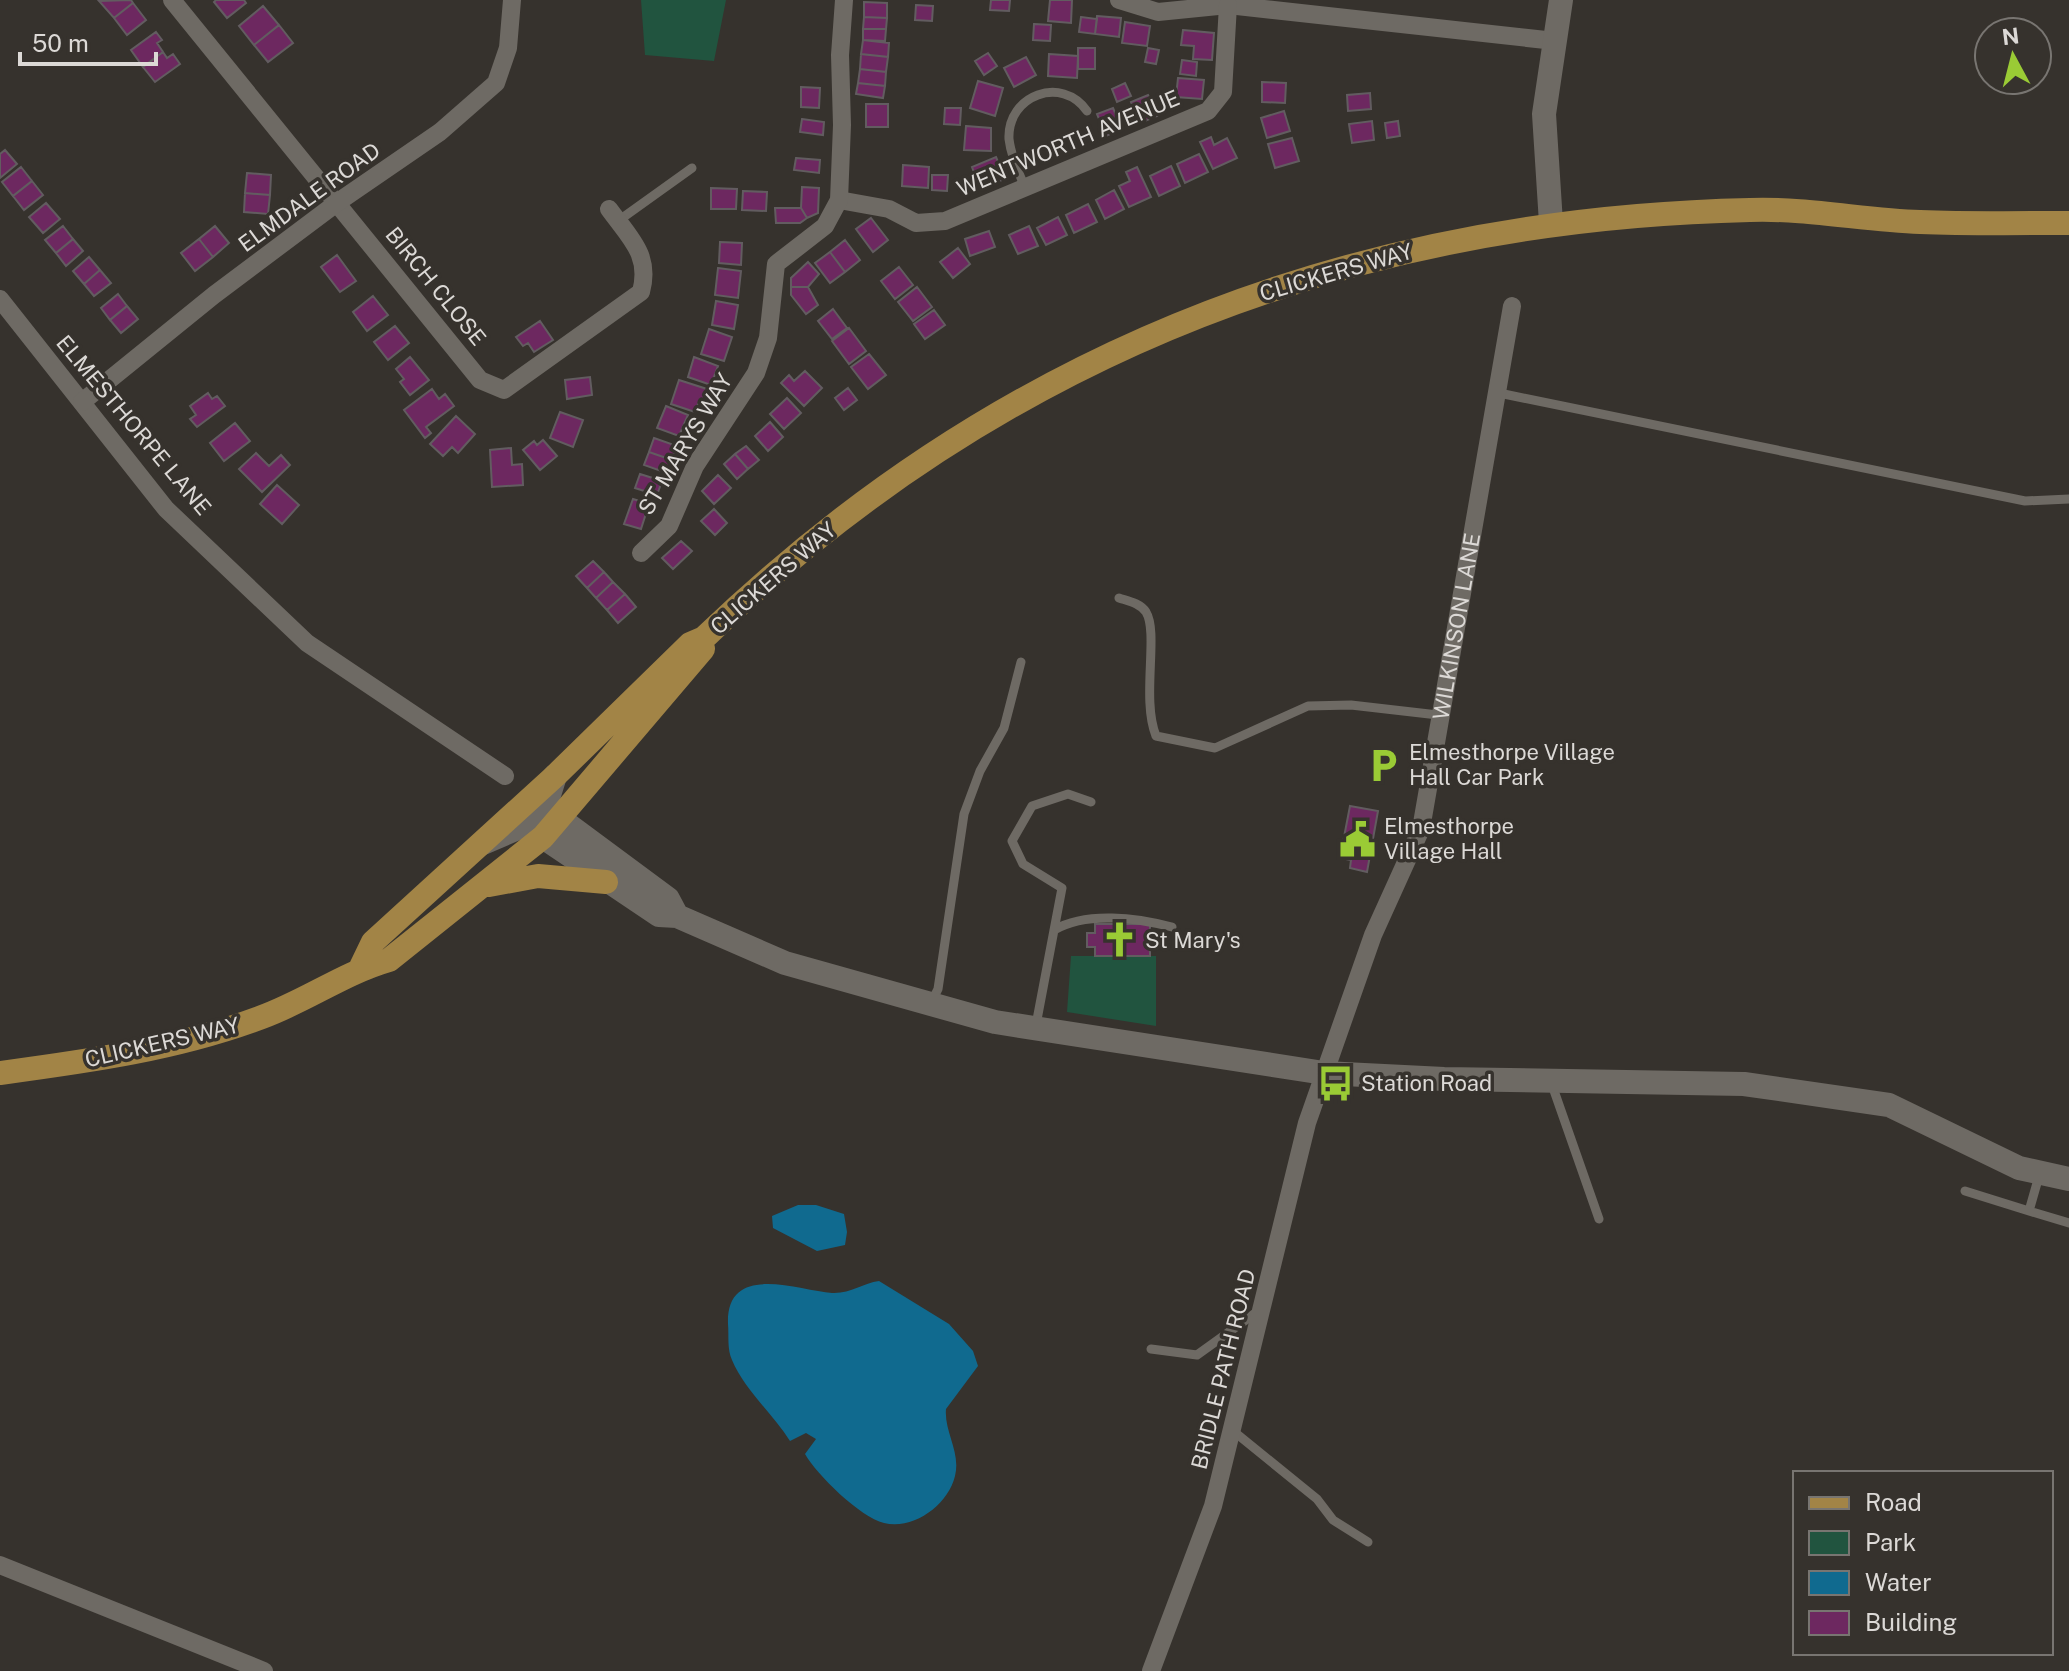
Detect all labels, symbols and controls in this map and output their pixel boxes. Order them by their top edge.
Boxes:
scale bar [20,16,156,66]
north arrow [1973,16,2053,96]
text: N [2000,22,2021,50]
text: 50 m [32,29,89,57]
street label: WENTWORTH AVENUE [953,84,1183,202]
street label: ELMDALE ROAD [233,137,385,257]
street label: BIRCH CLOSE [380,221,492,351]
street label: CLICKERS WAY [1257,238,1416,306]
street label: ELMESTHORPE LANE [51,330,217,520]
street label: ST MARYS WAY [633,368,738,519]
street label: CLICKERS WAY [705,516,842,640]
street label: WILKINSON LANE [1427,531,1485,722]
place label: Elmesthorpe Village Hall Car Park [1409,739,1615,790]
parking icon: Elmesthorpe Village Hall Car Park [1364,746,1402,784]
place label: Elmesthorpe Village Hall [1384,813,1514,864]
public building icon: Elmesthorpe Village Hall [1339,820,1377,858]
church icon: St Mary's [1100,921,1138,959]
place label: St Mary's [1145,927,1241,953]
street label: CLICKERS WAY [82,1011,242,1072]
bus stop icon: Station Road [1316,1064,1354,1102]
place label: Station Road [1361,1070,1492,1096]
street label: BRIDLE PATH ROAD [1186,1266,1260,1472]
legend [1793,1471,2053,1655]
text: Road [1865,1488,1922,1516]
text: Park [1865,1528,1916,1556]
text: Water [1865,1568,1932,1596]
text: Building [1865,1608,1957,1636]

